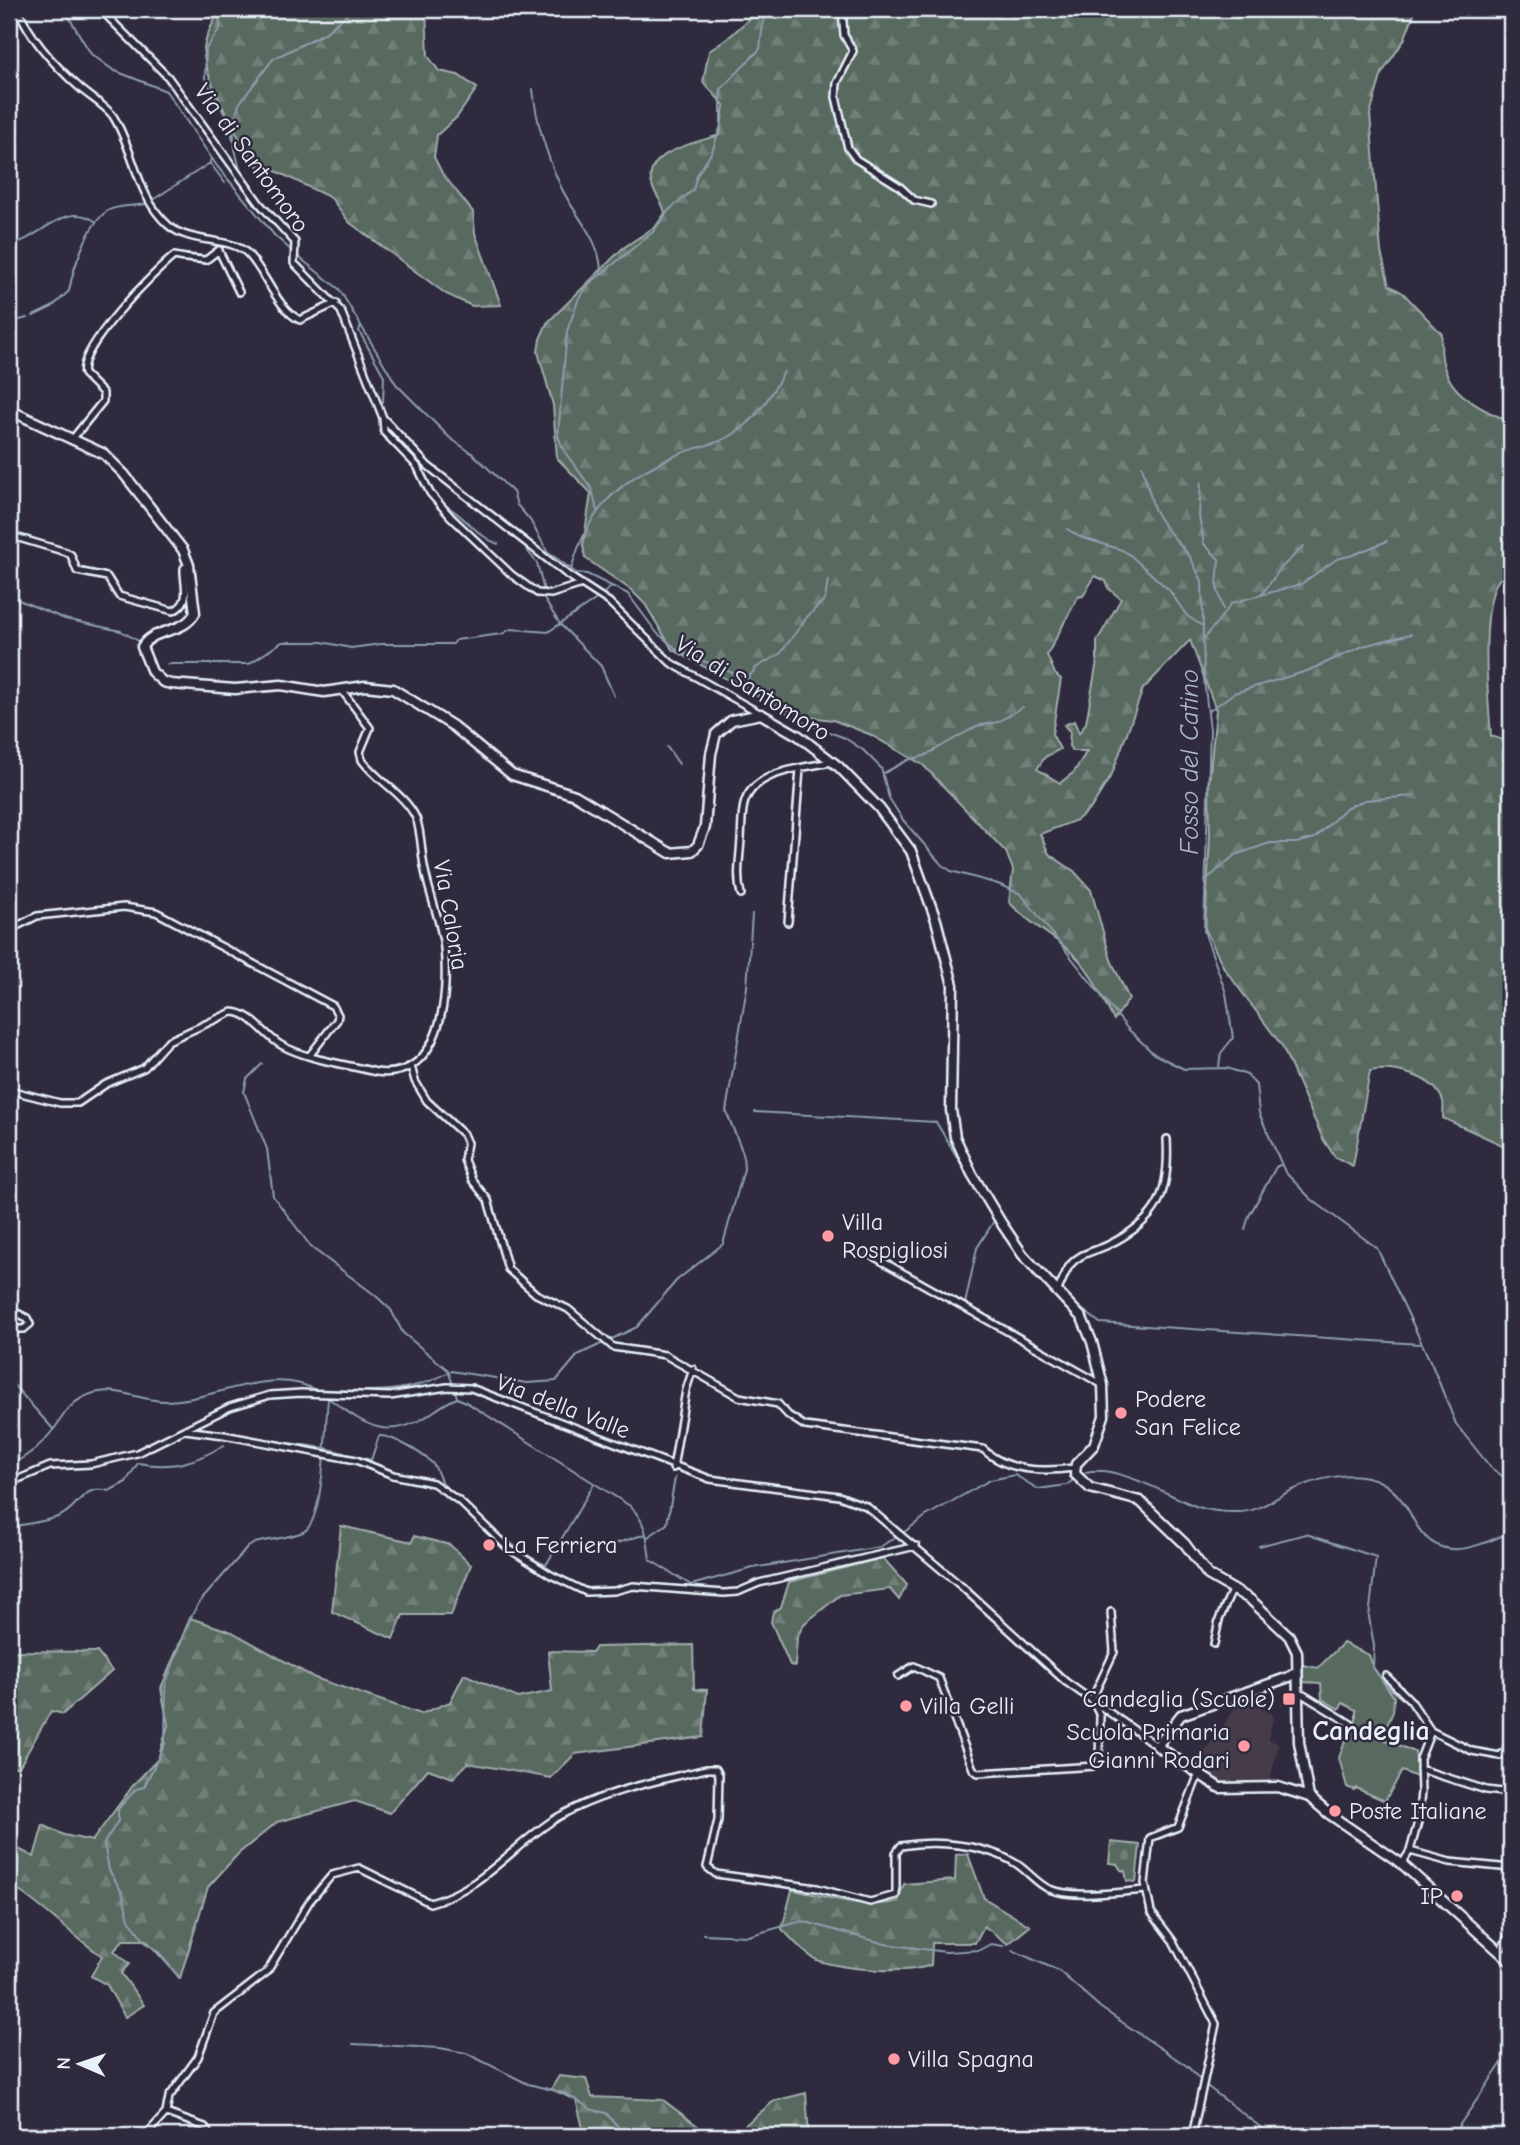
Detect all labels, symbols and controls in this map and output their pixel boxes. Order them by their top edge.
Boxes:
street label: Via di Santomoro [189,78,315,238]
street label: Via di Santomoro [671,629,835,747]
water label: Fosso del Catino [1175,669,1205,855]
street label: Via Caloria [428,858,474,972]
place label: Villa Rospigliosi [842,1208,948,1264]
marker: Villa Rospigliosi [820,1228,836,1244]
street label: Via della Valle [492,1368,634,1444]
place label: Podere San Felice [1135,1385,1241,1441]
marker: Podere San Felice [1113,1405,1129,1421]
place label: La Ferriera [503,1531,617,1559]
marker: La Ferriera [481,1537,497,1553]
place label: Candeglia (Scuole) [1082,1685,1275,1713]
marker: Candeglia (Scuole) [1281,1691,1297,1707]
place label: Villa Gelli [920,1692,1014,1720]
marker: Villa Gelli [898,1698,914,1714]
district label: Candeglia [1312,1715,1430,1747]
place label: Scuola Primaria Gianni Rodari [1067,1718,1230,1774]
marker: Scuola Primaria Gianni Rodari [1236,1738,1252,1754]
place label: Poste Italiane [1349,1797,1487,1825]
marker: Poste Italiane [1327,1803,1343,1819]
place label: IP [1420,1882,1443,1910]
marker: IP [1449,1888,1465,1904]
north arrow [46,2030,116,2100]
place label: Villa Spagna [908,2045,1034,2073]
marker: Villa Spagna [886,2051,902,2067]
text: N [53,2057,75,2070]

